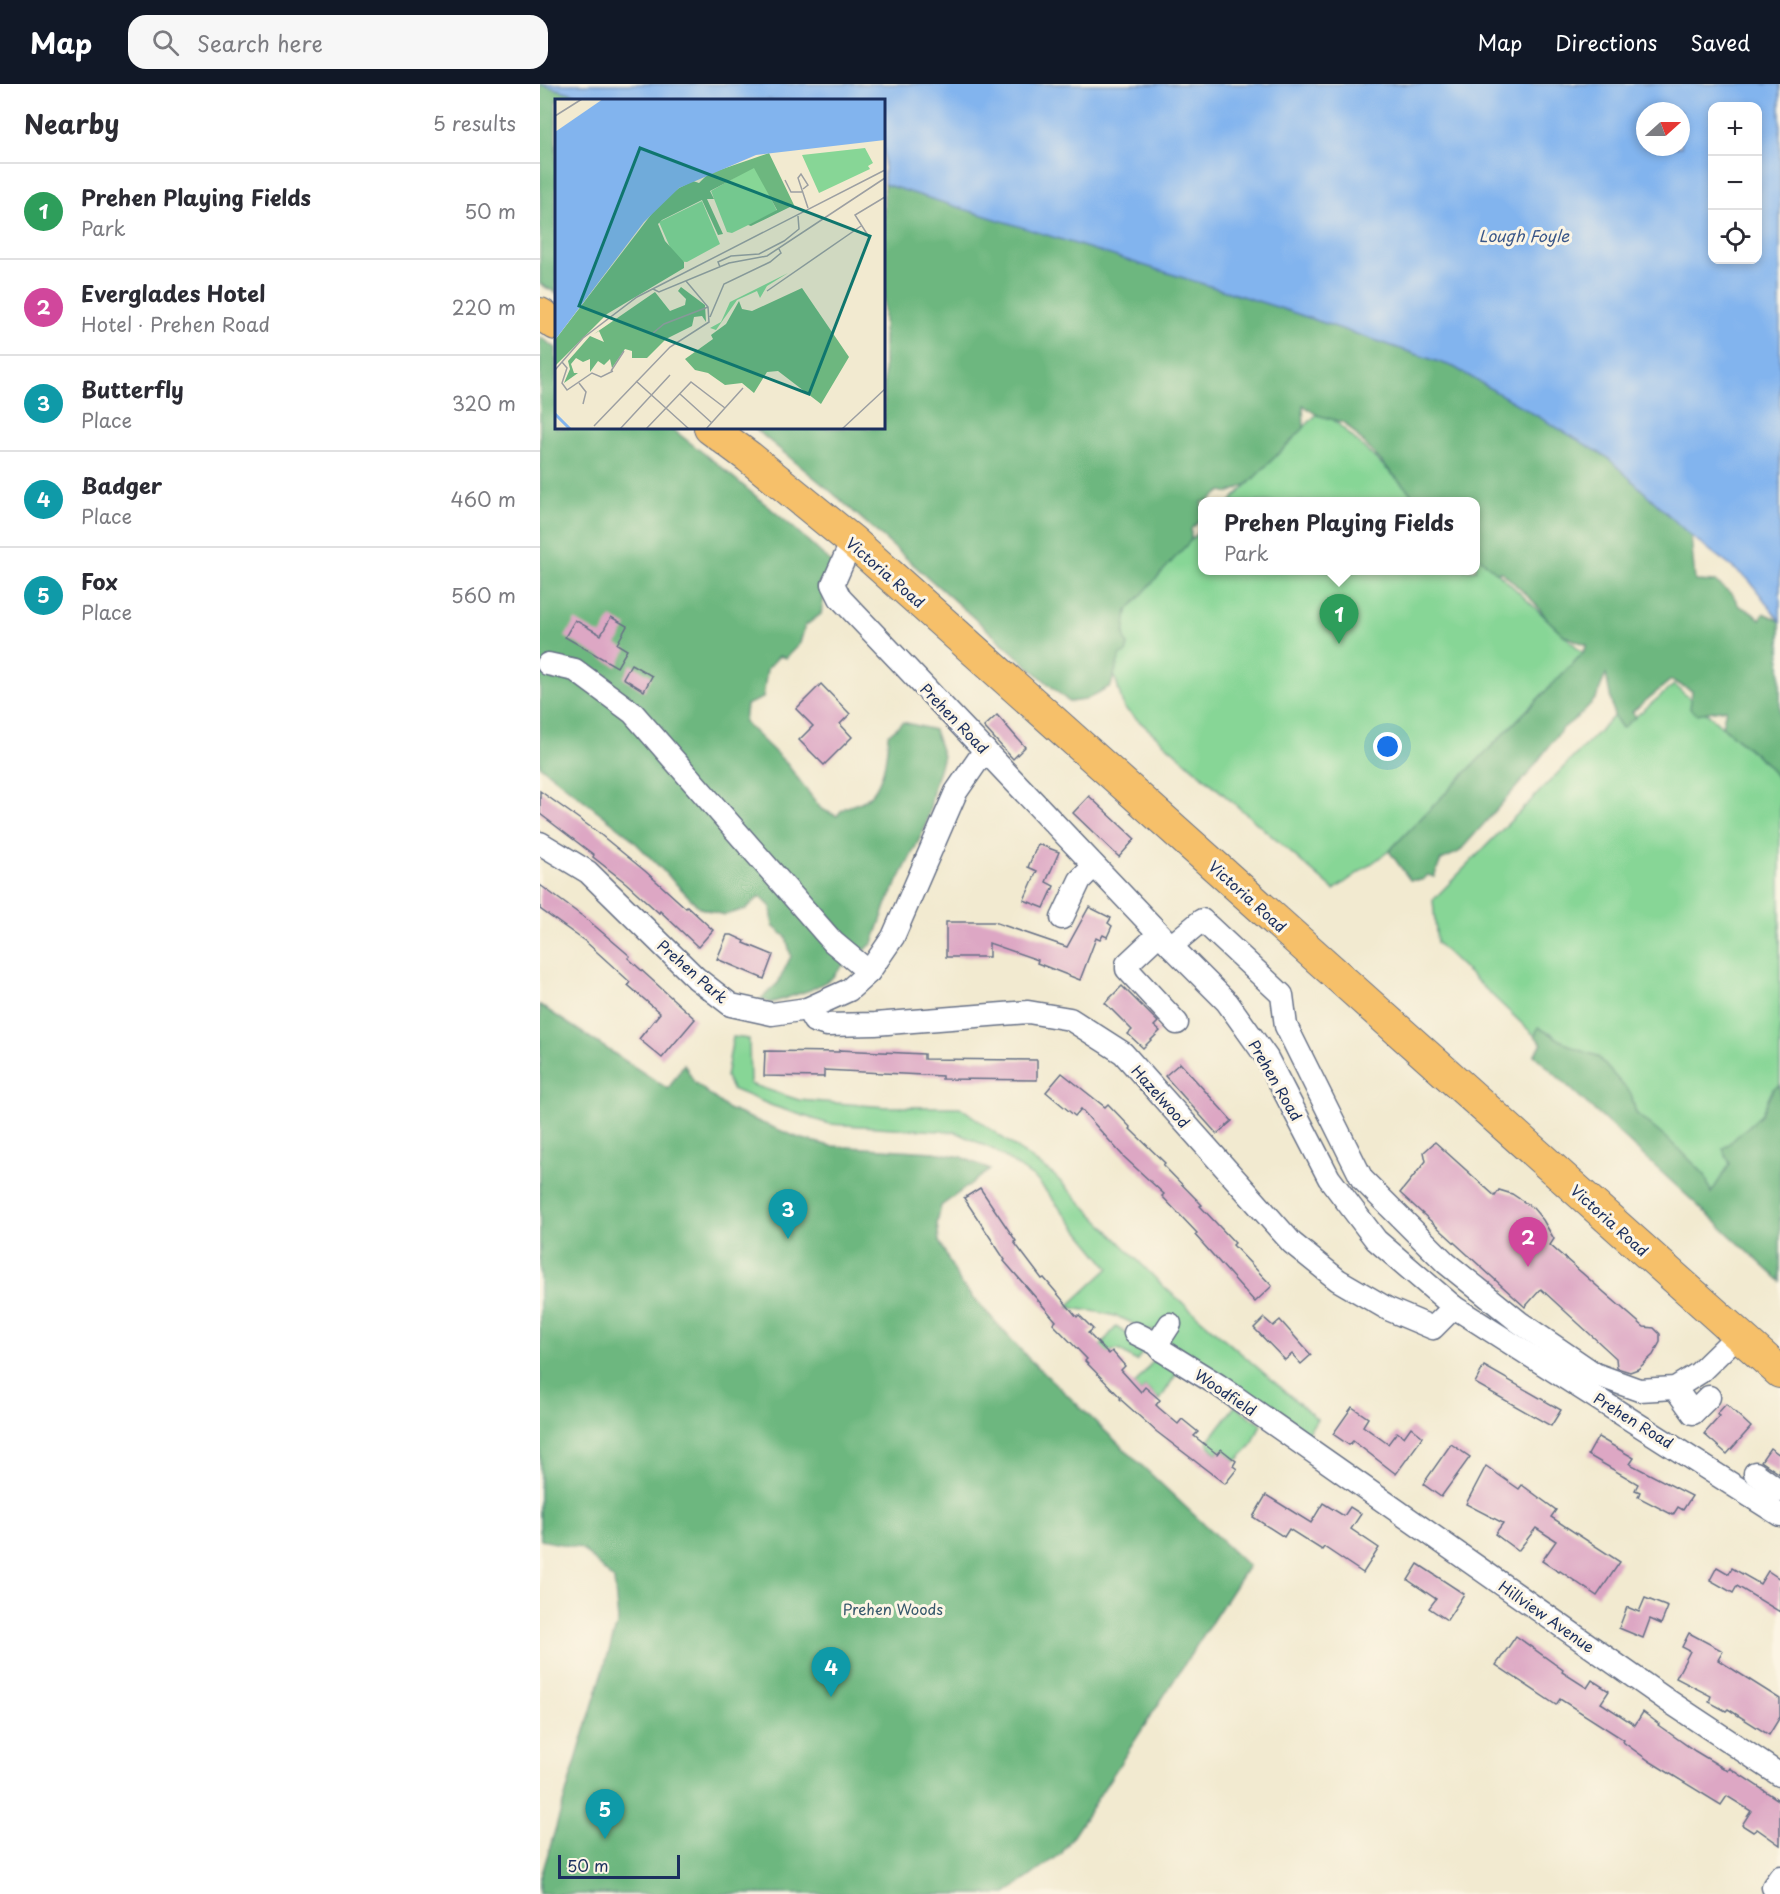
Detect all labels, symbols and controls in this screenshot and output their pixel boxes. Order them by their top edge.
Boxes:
search box [128,15,548,69]
text: Map [30,21,92,64]
icon: search [149,26,182,59]
text: Search here [197,26,323,59]
text: Map [1477,26,1522,58]
text: Directions [1555,26,1657,58]
text: Saved [1690,26,1750,58]
inset map [555,99,885,429]
north arrow [1636,102,1690,156]
map controls [1708,102,1762,264]
button: + [1708,102,1762,156]
text: Nearby [24,104,119,143]
text: 5 results [433,108,516,138]
button: − [1708,156,1762,210]
text: Prehen Playing Fields [81,180,311,213]
text: 1 [39,196,48,226]
text: 50 m [464,196,516,226]
button: locate [1708,210,1762,264]
text: Park [81,213,126,243]
water label: Lough Foyle [1479,223,1570,247]
text: Everglades Hotel [81,276,265,309]
text: 2 [36,292,51,322]
text: 220 m [452,292,516,322]
text: Hotel · Prehen Road [81,309,270,339]
text: Butterfly [81,372,184,405]
text: 3 [37,388,50,418]
text: 320 m [452,388,516,418]
text: Place [81,405,132,435]
text: Badger [81,468,162,501]
text: 4 [37,484,50,514]
text: 460 m [450,484,516,514]
popup [1198,497,1480,575]
text: Place [81,501,132,531]
text: Prehen Playing Fields [1224,505,1454,538]
street label: Victoria Road [842,531,930,613]
text: Park [1224,538,1269,568]
text: Fox [81,564,118,597]
text: 5 [37,580,50,610]
text: 560 m [451,580,516,610]
pin: 1 [1320,594,1358,644]
text: Place [81,597,132,627]
street label: Prehen Road [915,678,995,758]
your location [1373,732,1402,761]
street label: Victoria Road [1204,855,1292,937]
street label: Prehen Park [653,934,733,1008]
street label: Prehen Road [1244,1035,1308,1125]
street label: Hazelwood [1126,1059,1196,1133]
street label: Victoria Road [1566,1179,1654,1261]
pin: 3 [768,1190,808,1239]
pin: 2 [1508,1218,1548,1267]
street label: Woodfield [1191,1363,1261,1421]
street label: Prehen Road [1590,1386,1678,1454]
street label: Hillview Avenue [1494,1574,1600,1658]
park label: Prehen Woods [843,1597,943,1620]
pin: 4 [812,1648,850,1697]
pin: 5 [586,1790,624,1839]
scale bar [558,1852,680,1880]
text: 50 m [567,1853,608,1877]

